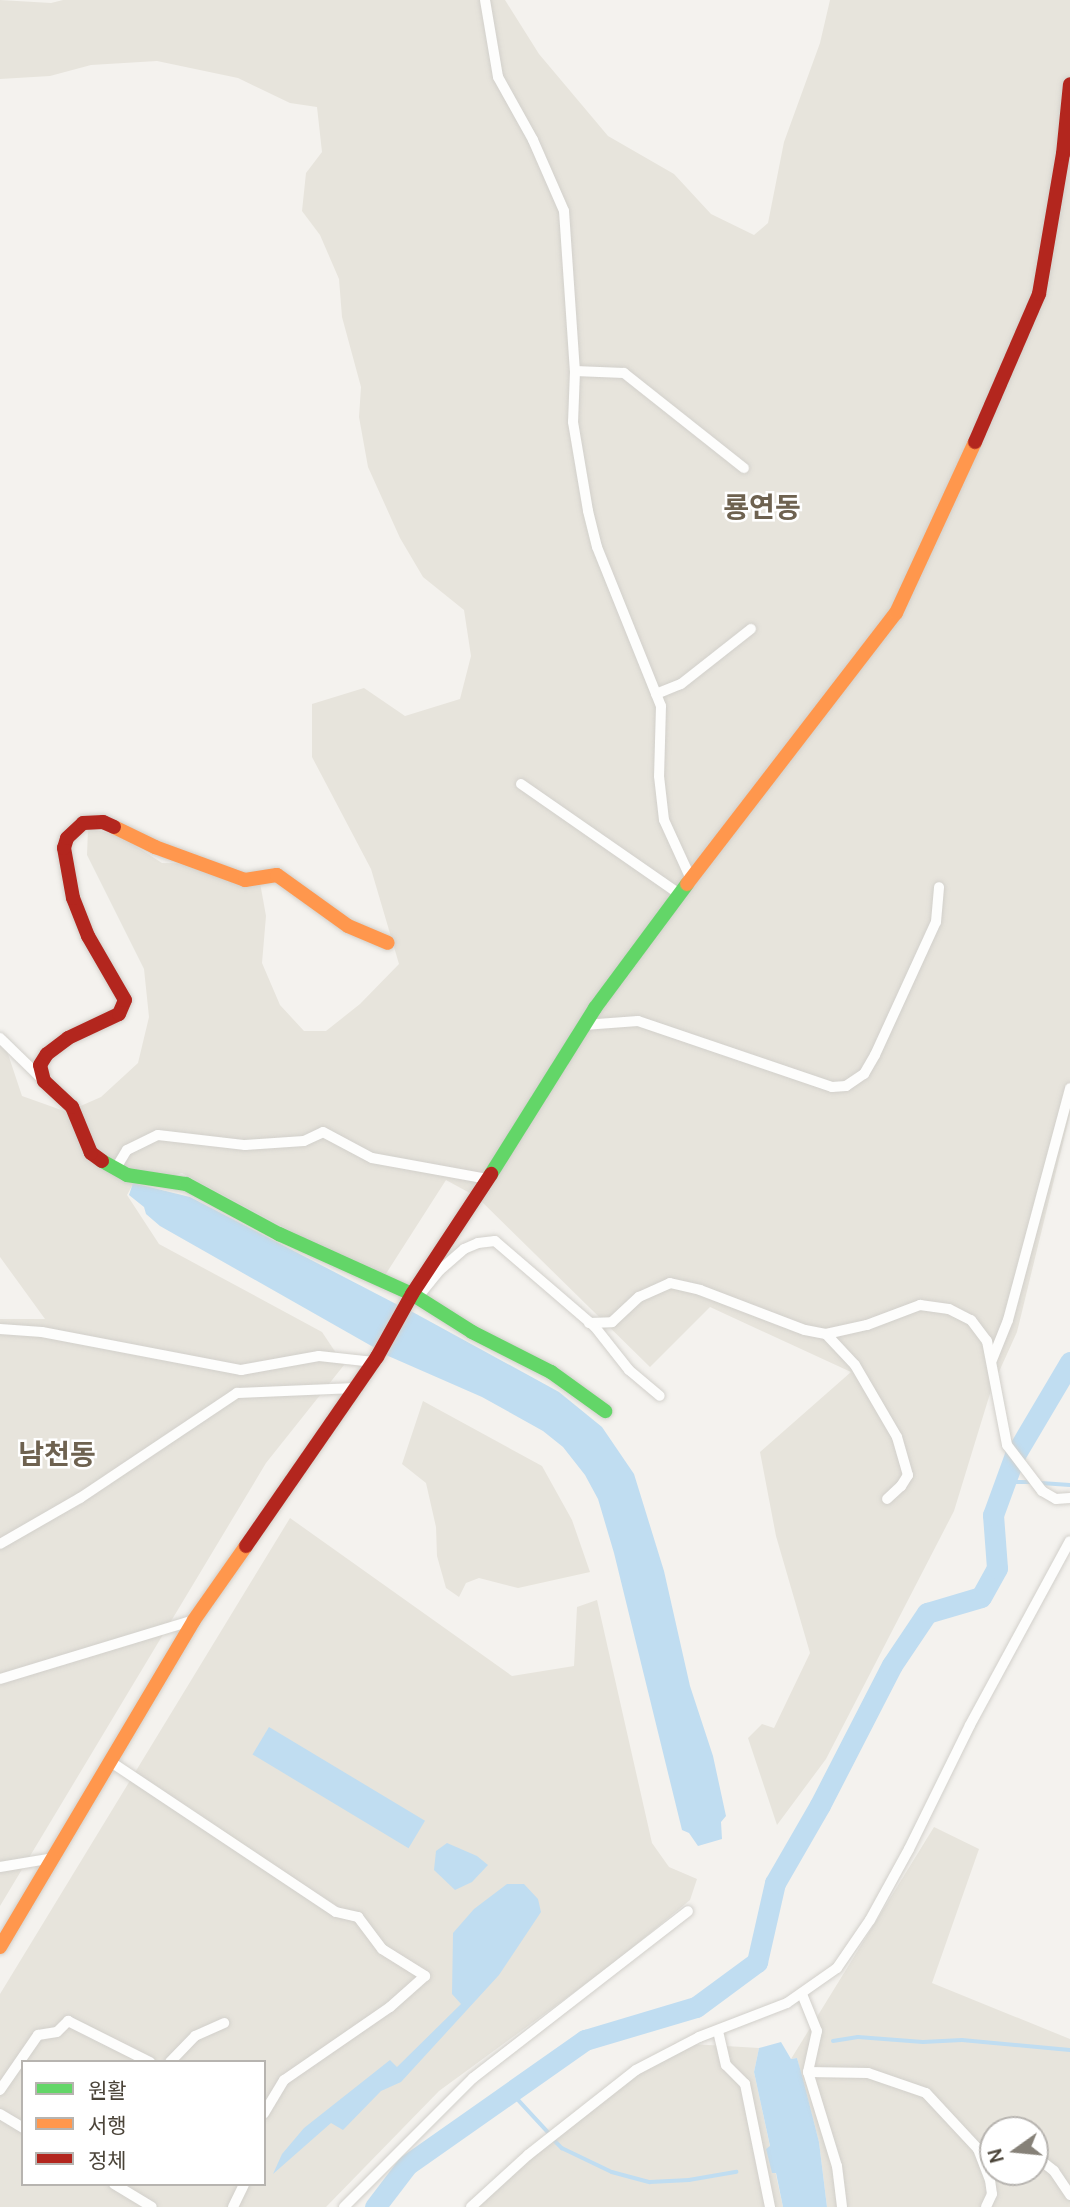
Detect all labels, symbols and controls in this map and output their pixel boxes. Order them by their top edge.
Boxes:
district label: 룡연동 [723,489,801,523]
district label: 남천동 [18,1436,96,1470]
legend [21,2060,266,2186]
text: 원활 [88,2076,127,2104]
text: 서행 [88,2111,127,2139]
north arrow [979,2116,1049,2186]
text: 정체 [88,2146,127,2174]
text: N [981,2146,1010,2166]

